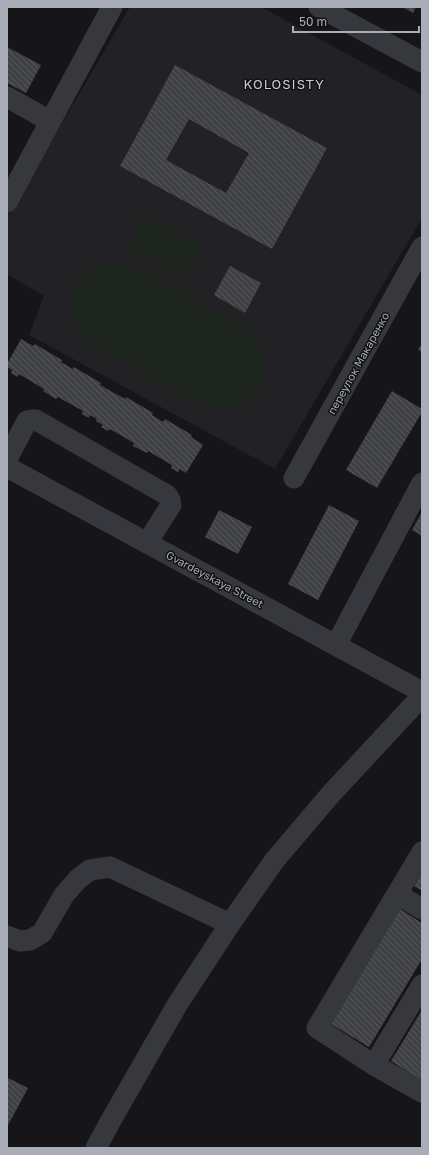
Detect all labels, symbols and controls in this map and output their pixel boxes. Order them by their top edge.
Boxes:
scale bar [293,8,419,34]
text: 50 m [299,14,327,29]
district label: KOLOSISTY [243,76,325,92]
street label: переулок Макаренко [325,309,392,416]
street label: Gvardeyskaya Street [164,548,266,610]

